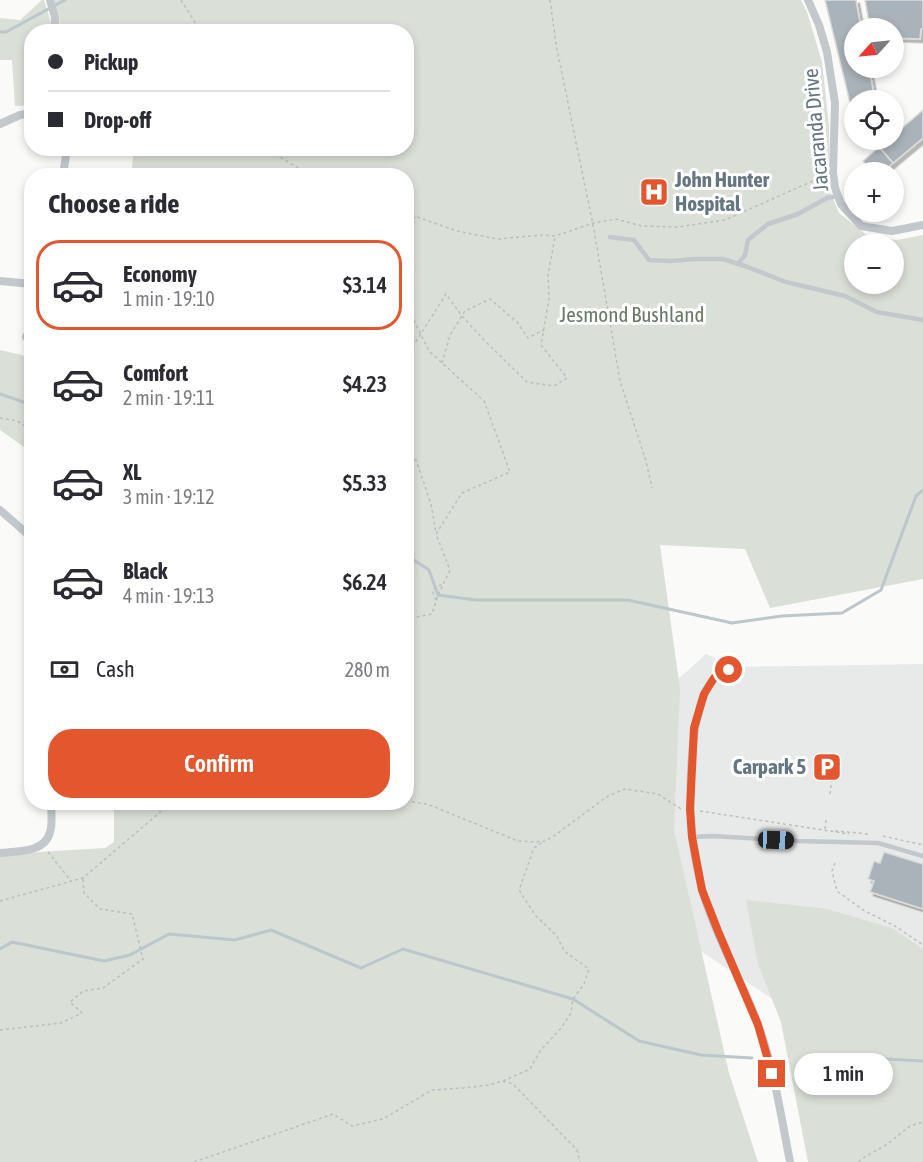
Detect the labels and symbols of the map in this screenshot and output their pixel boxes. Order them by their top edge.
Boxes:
north arrow [844,18,904,78]
street label: Jacaranda Drive [798,68,832,192]
place label: John Hunter Hospital [674,167,770,215]
hospital icon: John Hunter Hospital [638,176,670,208]
park label: Jesmond Bushland [560,302,704,326]
route start [715,656,742,683]
parking icon: Carpark 5 [811,751,843,783]
place label: Carpark 5 [733,754,806,778]
car [758,830,794,850]
callout: 1 min [793,1053,892,1095]
route end [758,1060,785,1087]

